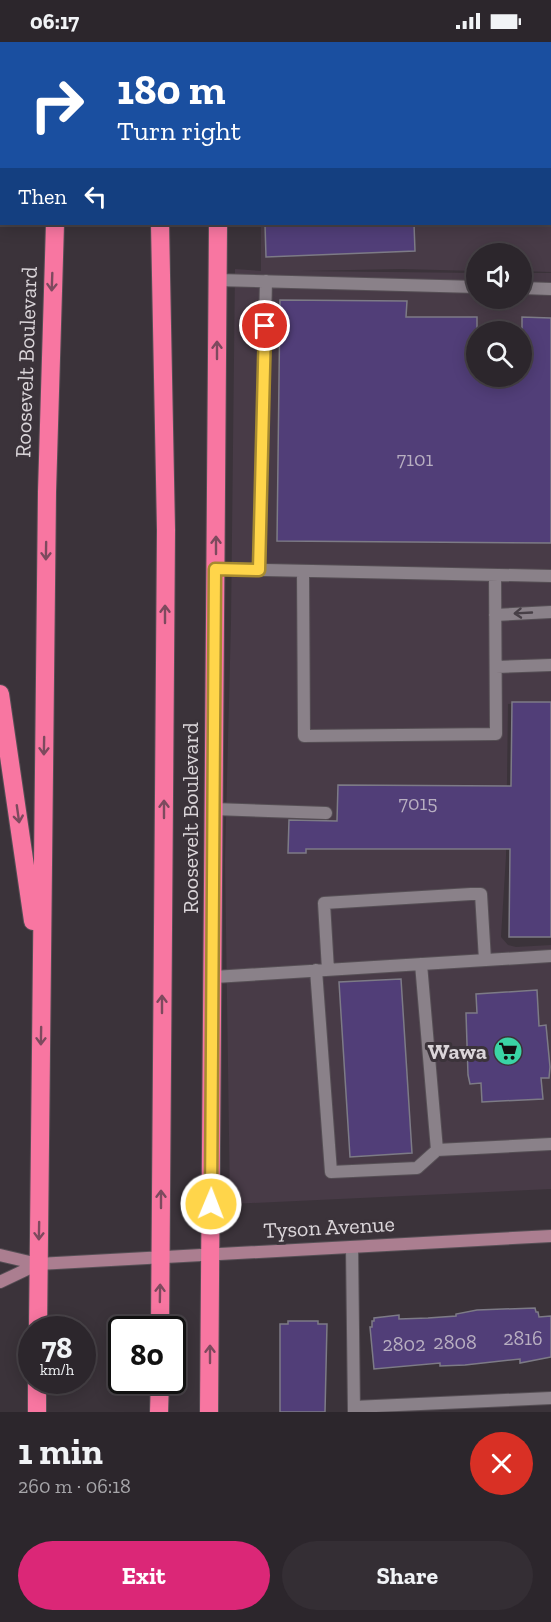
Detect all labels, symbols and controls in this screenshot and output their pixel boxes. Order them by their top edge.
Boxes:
text: 06:17 [30,8,79,35]
text: 180 m [117,64,225,115]
icon: right [18,66,96,144]
text: Turn right [117,115,241,147]
icon: left [79,180,112,213]
text: Then [18,183,67,210]
map controls [466,243,532,387]
button: sound [466,243,532,309]
street label: Roosevelt Boulevard [9,266,43,458]
one-way arrow [47,271,58,291]
pin [239,300,290,351]
icon: arrive [248,309,281,342]
button: search [466,321,532,387]
one-way arrow [211,340,223,360]
house number: 7101 [397,447,433,471]
one-way arrow [210,535,222,555]
one-way arrow [40,540,52,560]
one-way arrow [159,604,171,624]
one-way arrow [514,608,534,619]
street label: Roosevelt Boulevard [177,722,204,914]
one-way arrow [38,735,50,755]
house number: 7015 [399,791,437,815]
one-way arrow [158,799,170,819]
one-way arrow [12,804,23,823]
one-way arrow [156,994,168,1014]
one-way arrow [35,1026,47,1046]
supermarket icon: Wawa [492,1035,524,1067]
place label: Wawa [428,1038,487,1065]
position arrow [179,1172,243,1236]
one-way arrow [155,1189,167,1209]
street label: Tyson Avenue [263,1210,395,1244]
one-way arrow [33,1221,45,1241]
one-way arrow [154,1284,166,1304]
speed limit sign: 80 [108,1316,186,1394]
house number: 2816 [503,1326,543,1350]
text: 78 [41,1330,73,1366]
house number: 2808 [433,1330,477,1354]
house number: 2802 [383,1332,425,1356]
one-way arrow [204,1344,216,1364]
text: km/h [40,1361,74,1379]
text: 1 min [18,1430,103,1473]
button: close [470,1432,533,1495]
text: 260 m · 06:18 [18,1474,131,1498]
button: Exit [18,1541,270,1610]
button: Share [282,1541,533,1610]

